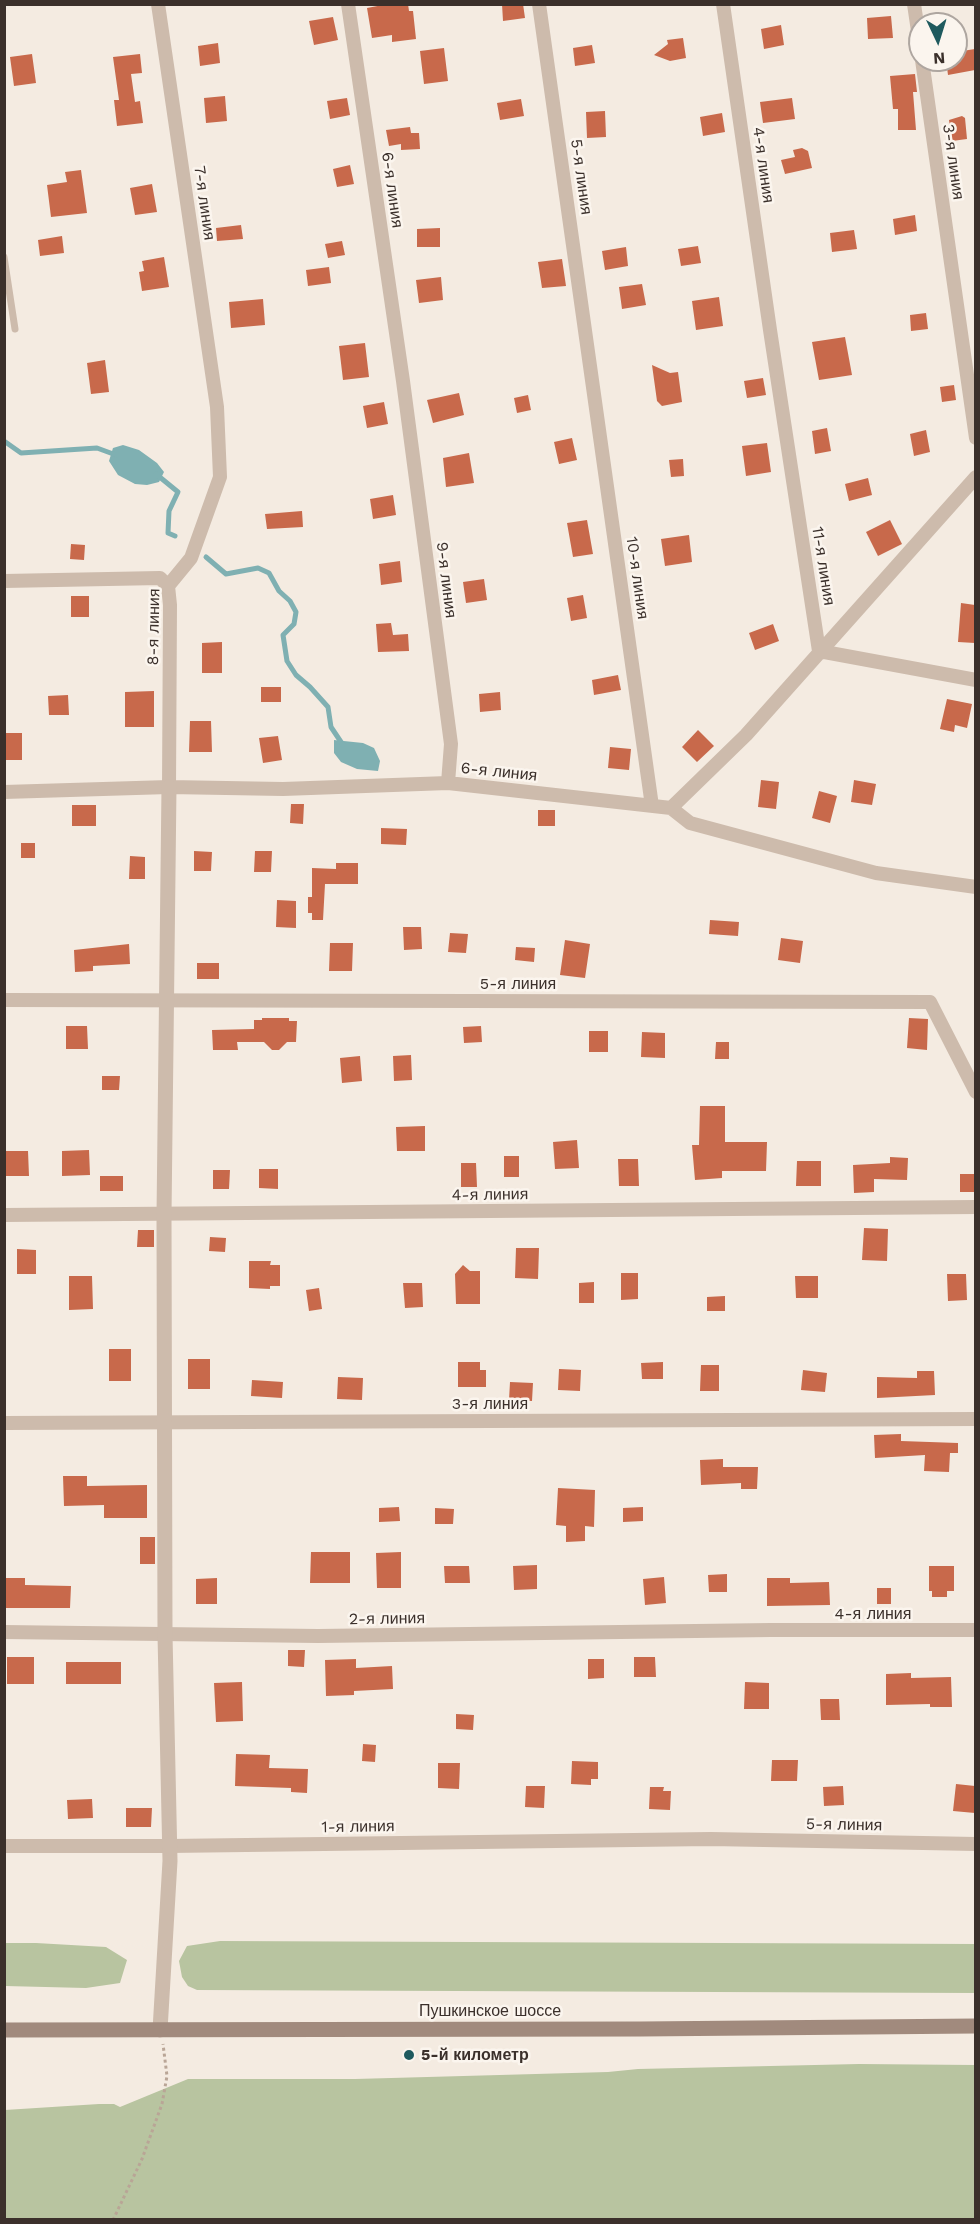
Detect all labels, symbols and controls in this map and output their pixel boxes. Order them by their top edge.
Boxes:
north arrow [908,12,968,72]
text: N [933,49,946,68]
street label: 3-я линия [938,123,968,201]
street label: 4-я линия [748,126,778,204]
street label: 5-я линия [566,138,596,216]
street label: 6-я линия [377,151,407,229]
street label: 7-я линия [189,164,219,242]
street label: 11-я линия [807,525,839,607]
street label: 10-я линия [622,535,652,621]
street label: 9-я линия [432,541,460,619]
street label: 8-я линия [144,588,164,666]
street label: 6-я линия [460,758,538,786]
street label: 5-я линия [480,974,556,994]
street label: 4-я линия [451,1185,529,1205]
street label: 3-я линия [452,1394,528,1414]
street label: 4-я линия [835,1604,911,1624]
street label: 2-я линия [349,1609,425,1629]
street label: 5-я линия [806,1815,882,1835]
street label: 1-я линия [321,1817,395,1837]
street label: Пушкинское шоссе [419,2001,561,2021]
place label: 5-й километр [421,2045,529,2065]
marker: 5-й километр [402,2048,416,2062]

